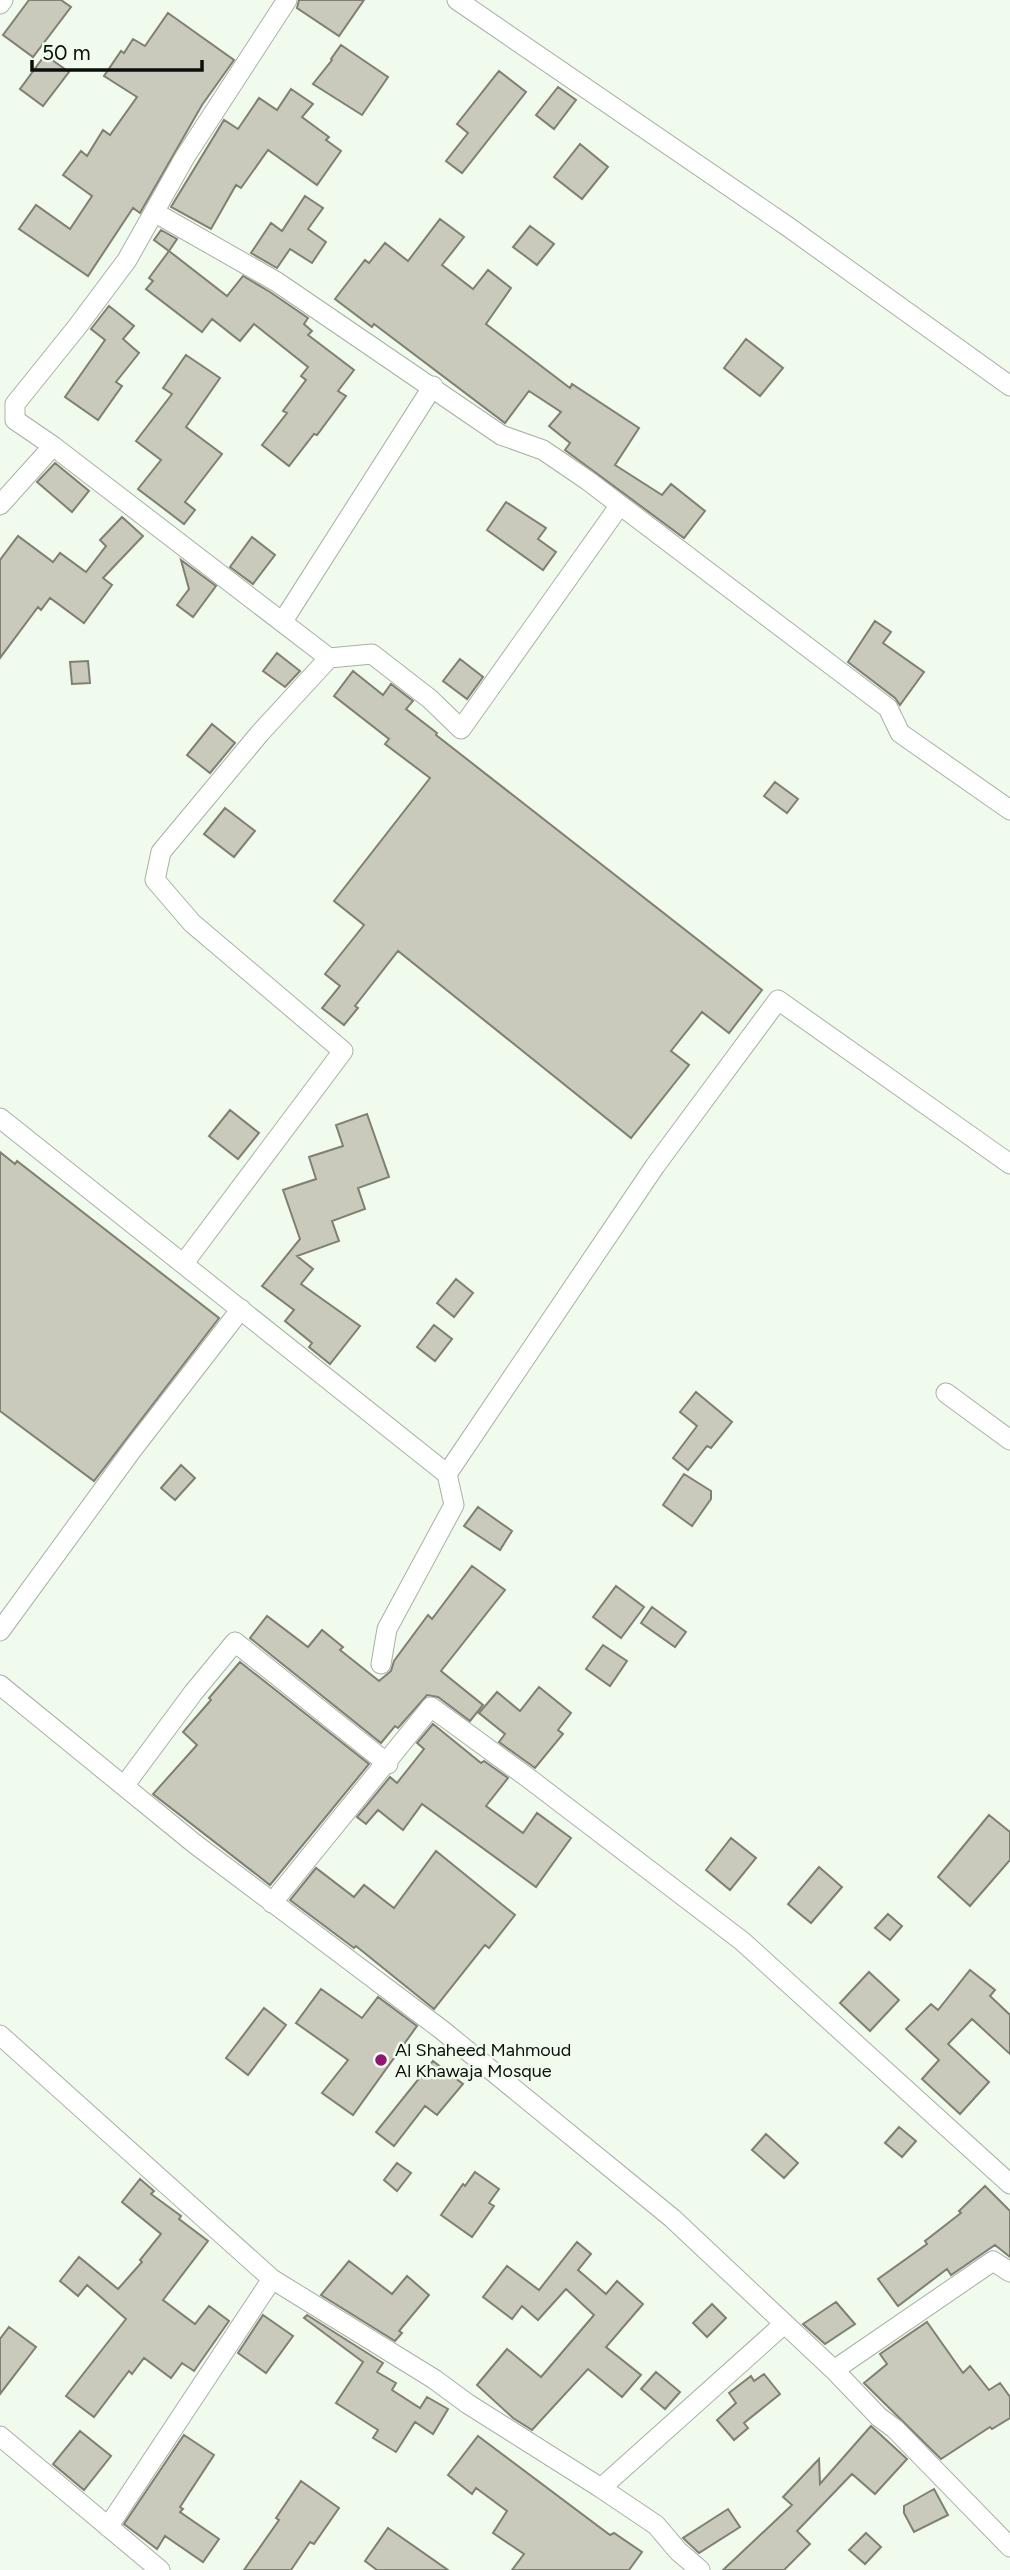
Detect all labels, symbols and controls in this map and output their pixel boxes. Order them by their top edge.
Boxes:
scale bar [32,28,201,72]
text: 50 m [42,40,91,65]
place label: Al Shaheed Mahmoud Al Khawaja Mosque [395,2039,571,2082]
marker: Al Shaheed Mahmoud Al Khawaja Mosque [373,2052,389,2068]

